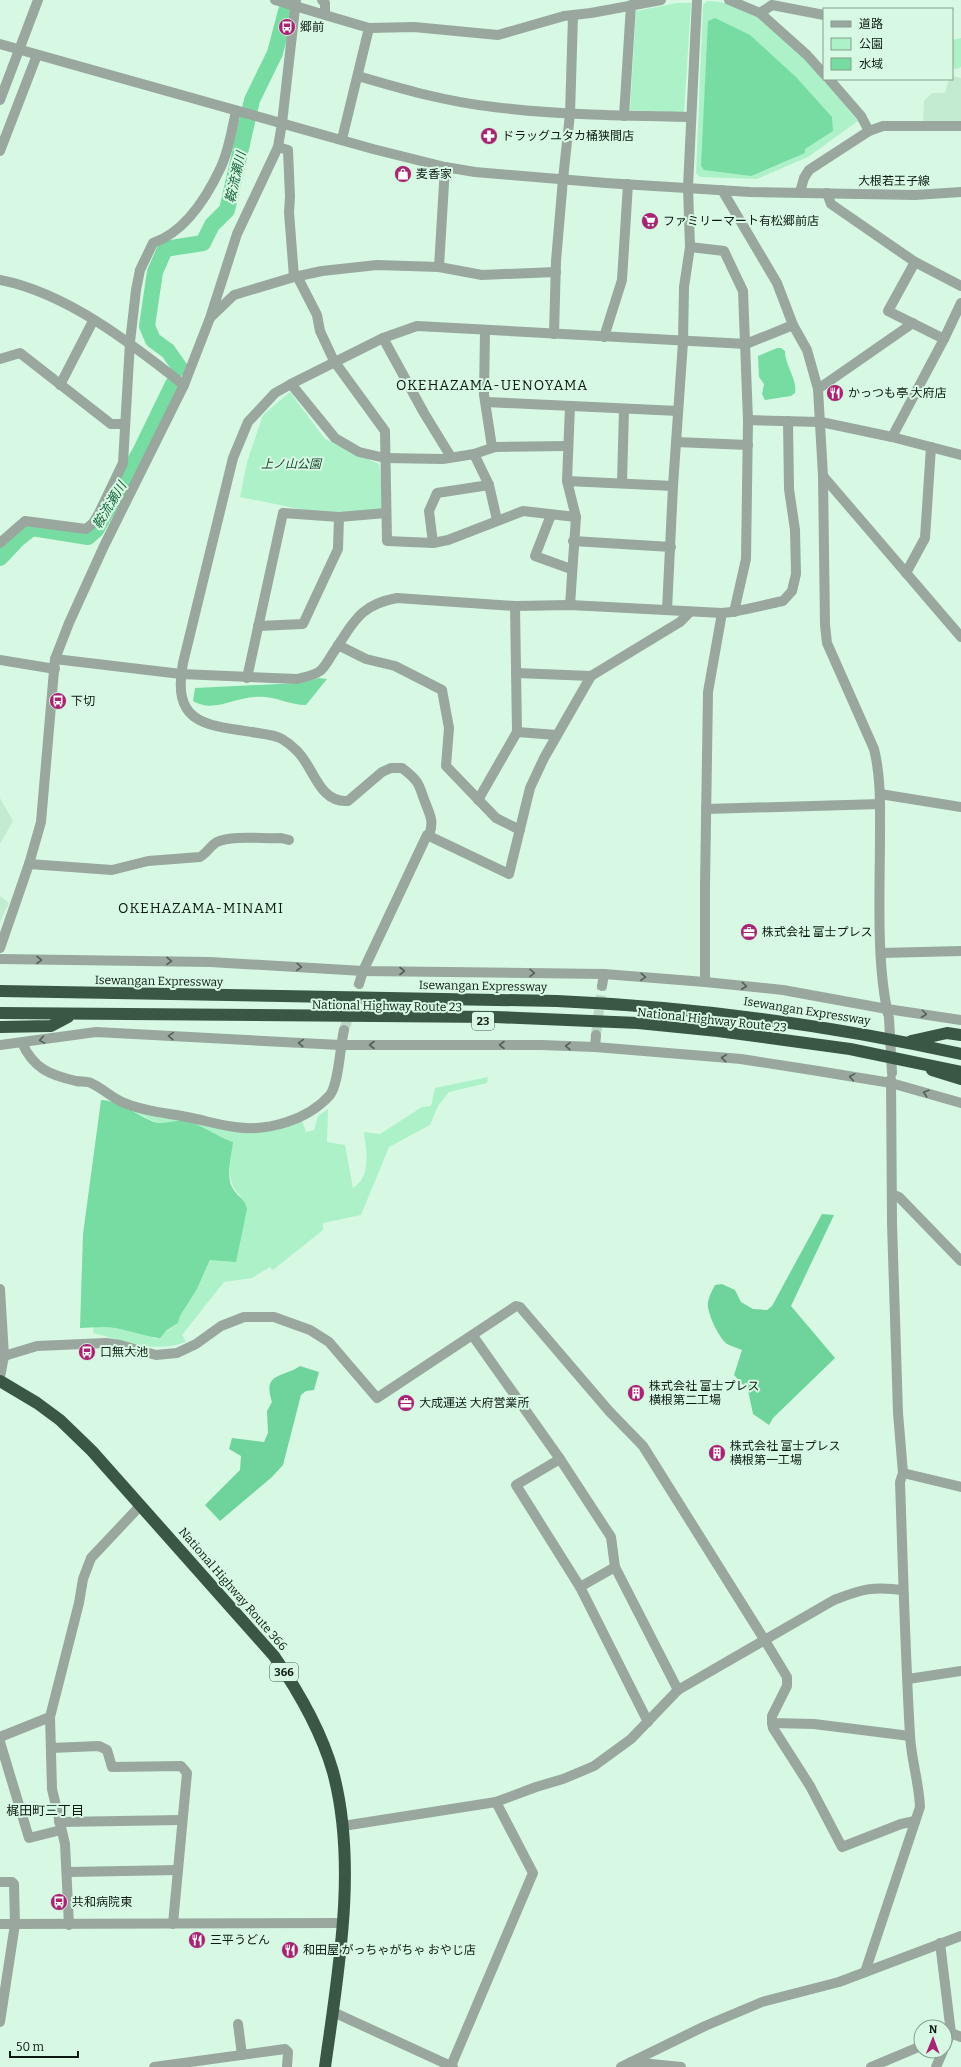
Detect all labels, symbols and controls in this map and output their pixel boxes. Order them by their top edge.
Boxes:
legend [823,8,953,80]
bus stop icon: 郷前 [277,17,297,37]
text: 道路 [859,17,883,31]
place label: 郷前 [300,20,324,34]
text: 公園 [859,37,883,51]
text: 水域 [859,57,883,71]
pharmacy icon: ドラッグユタカ桶狭間店 [479,126,499,146]
place label: ドラッグユタカ桶狭間店 [502,129,634,143]
water label: 鞍流瀬川 [222,148,249,204]
shop icon: 麦香家 [393,164,413,184]
place label: 麦香家 [416,167,452,181]
street label: 大根若王子線 [858,174,930,188]
supermarket icon: ファミリーマート有松郷前店 [640,211,660,231]
place label: ファミリーマート有松郷前店 [663,214,819,228]
district label: OKEHAZAMA-UENOYAMA [396,377,588,394]
restaurant icon: かっつも亭 大府店 [825,383,845,403]
place label: かっつも亭 大府店 [848,386,946,400]
park label: 上ノ山公園 [261,457,323,471]
water label: 鞍流瀬川 [90,477,130,531]
bus stop icon: 下切 [48,691,68,711]
place label: 下切 [71,694,95,708]
district label: OKEHAZAMA-MINAMI [118,900,284,917]
office icon: 株式会社 富士プレス [739,922,759,942]
place label: 株式会社 富士プレス [762,925,872,939]
one-way arrow [36,956,42,964]
one-way arrow [166,957,172,965]
one-way arrow [296,963,302,971]
one-way arrow [399,967,405,975]
one-way arrow [529,969,535,977]
street label: Isewangan Expressway [95,973,224,989]
one-way arrow [640,973,646,982]
street label: Isewangan Expressway [419,978,548,994]
one-way arrow [741,981,747,990]
street label: Isewangan Expressway [743,994,872,1028]
street label: National Highway Route 23 [312,998,462,1014]
street label: National Highway Route 23 [637,1005,788,1035]
one-way arrow [921,1009,927,1018]
road number: 23 [472,1012,494,1030]
one-way arrow [168,1032,174,1041]
one-way arrow [39,1035,45,1044]
one-way arrow [298,1038,304,1047]
one-way arrow [369,1041,375,1049]
one-way arrow [499,1041,505,1049]
one-way arrow [565,1042,571,1050]
one-way arrow [721,1053,727,1062]
one-way arrow [849,1073,856,1082]
one-way arrow [923,1089,930,1098]
bus stop icon: 口無大池 [77,1342,97,1362]
place label: 口無大池 [100,1345,148,1359]
place label: 株式会社 富士プレス 横根第二工場 [649,1379,759,1407]
building icon: 株式会社 富士プレス 横根第二工場 [626,1383,646,1403]
office icon: 大成運送 大府営業所 [396,1393,416,1413]
place label: 大成運送 大府営業所 [419,1396,529,1410]
place label: 株式会社 富士プレス 横根第一工場 [730,1439,840,1467]
building icon: 株式会社 富士プレス 横根第一工場 [707,1443,727,1463]
street label: National Highway Route 366 [176,1525,290,1653]
road number: 366 [270,1663,298,1681]
district label: 梶田町三丁目 [6,1803,84,1818]
bus stop icon: 共和病院東 [49,1892,69,1912]
place label: 共和病院東 [72,1895,132,1909]
restaurant icon: 三平うどん [187,1930,207,1950]
place label: 三平うどん [210,1933,270,1947]
restaurant icon: 和田屋 がっちゃがちゃ おやじ店 [280,1940,300,1960]
place label: 和田屋 がっちゃがちゃ おやじ店 [303,1943,476,1957]
north arrow [913,2019,953,2059]
text: N [929,2023,938,2036]
scale bar [10,2033,78,2059]
text: 50 m [16,2040,45,2054]

